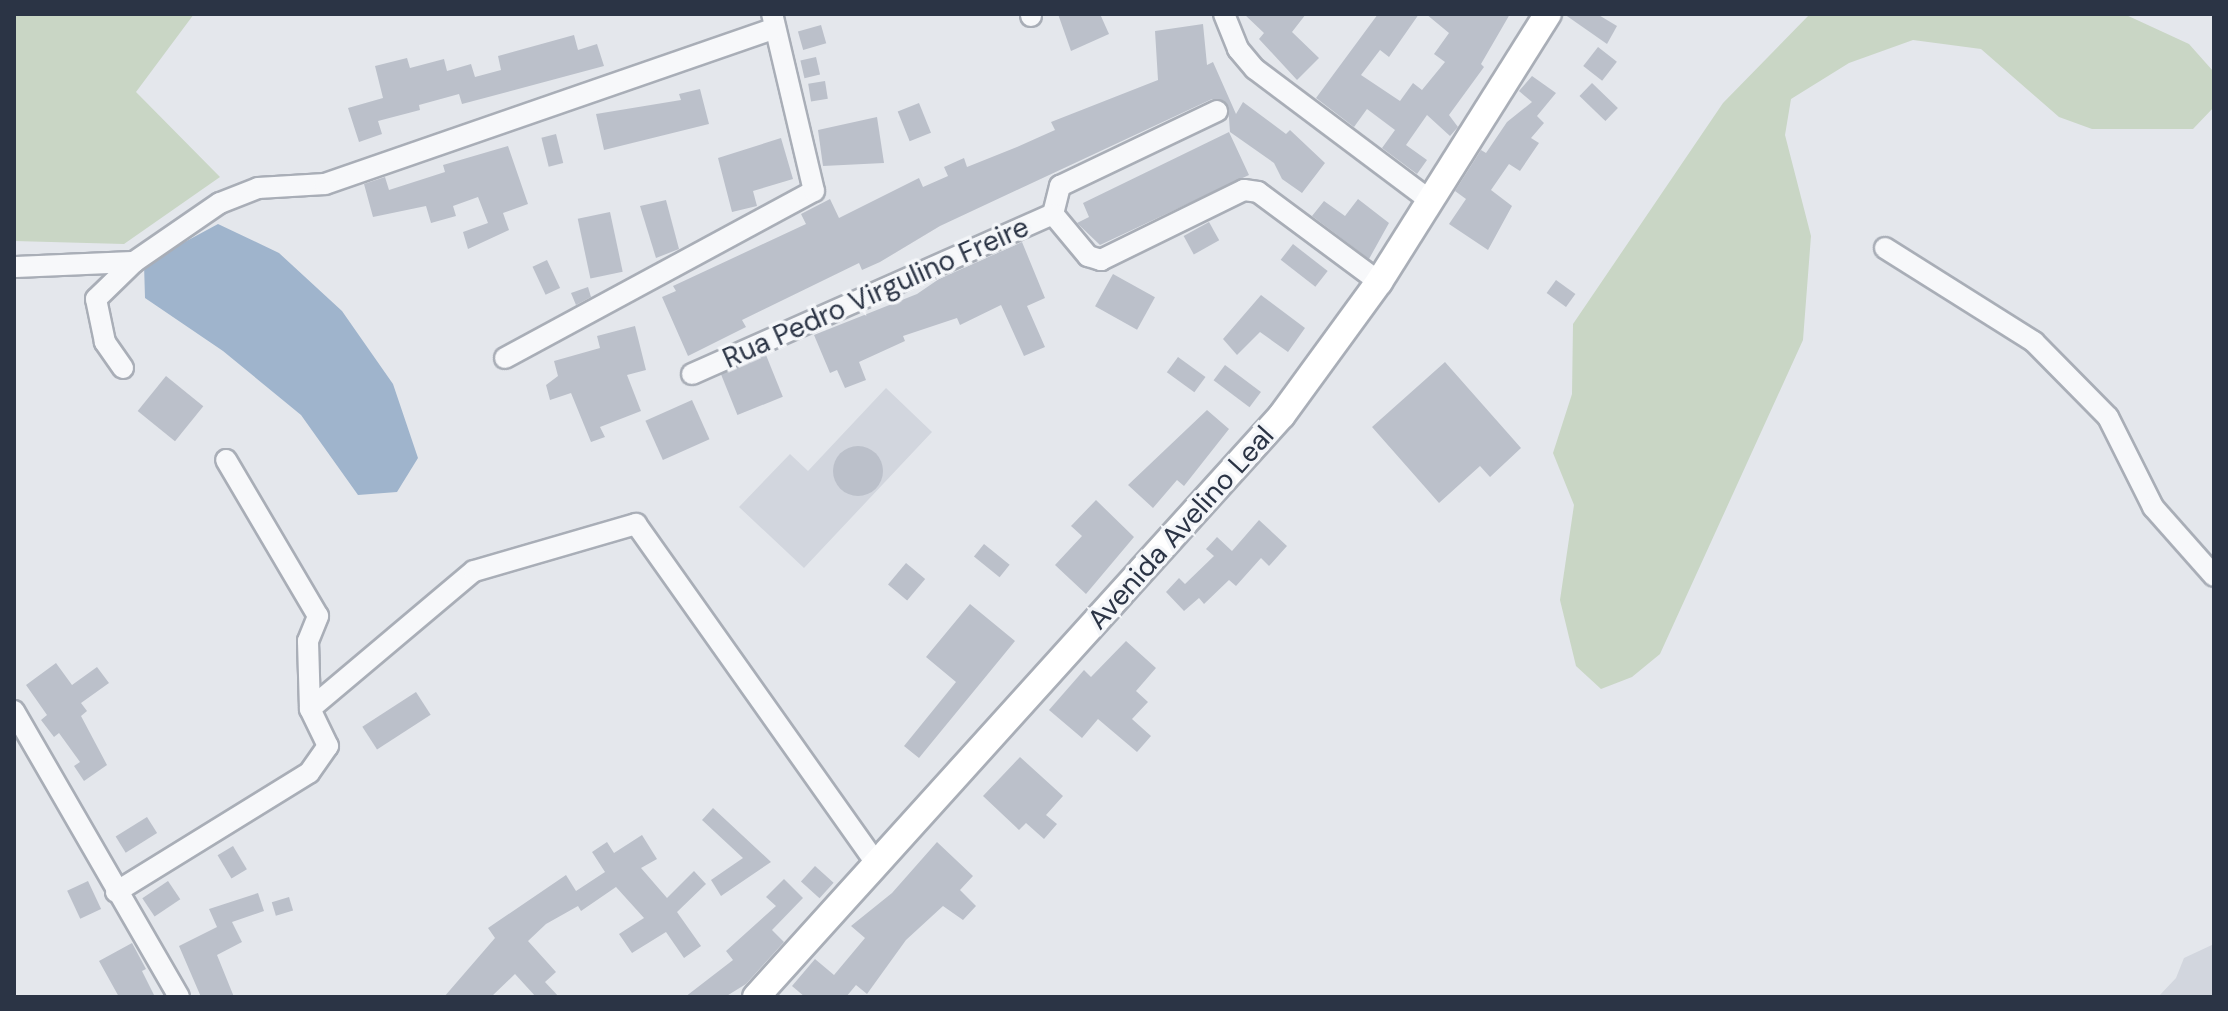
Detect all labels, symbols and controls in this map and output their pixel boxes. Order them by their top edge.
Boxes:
street label: Rua Pedro Virgulino Freire [718,210,1034,376]
street label: Avenida Avelino Leal [1081,419,1281,637]

